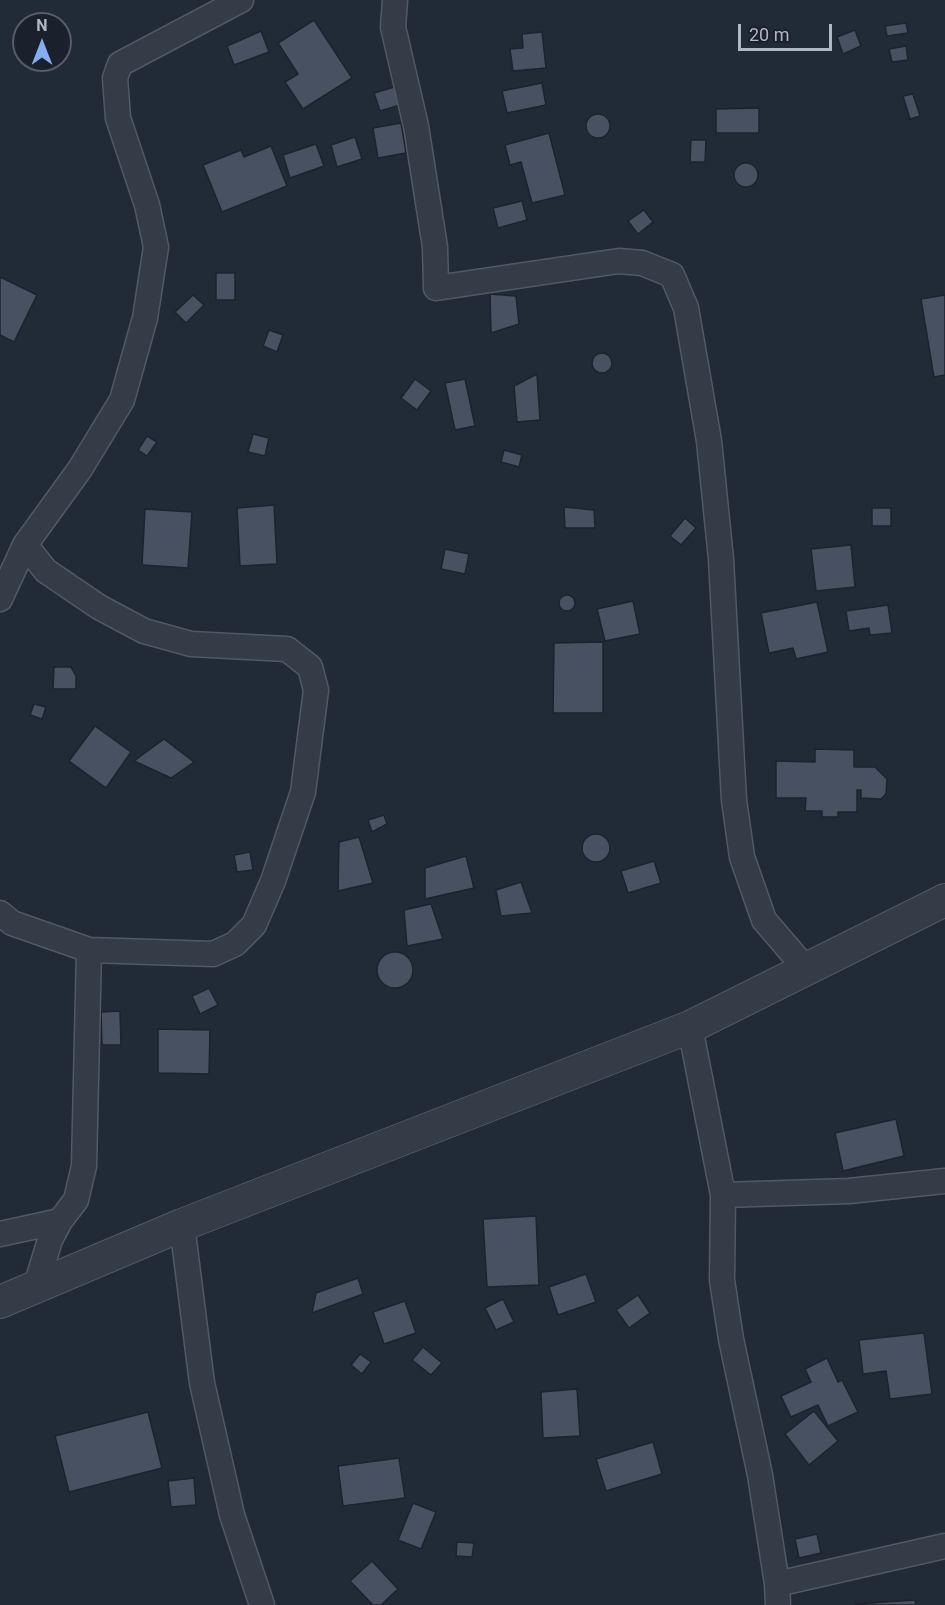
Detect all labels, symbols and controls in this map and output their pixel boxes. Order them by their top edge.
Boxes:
north arrow [12,12,72,72]
scale bar [741,12,836,50]
text: N [36,16,48,35]
text: 20 m [749,24,789,45]

